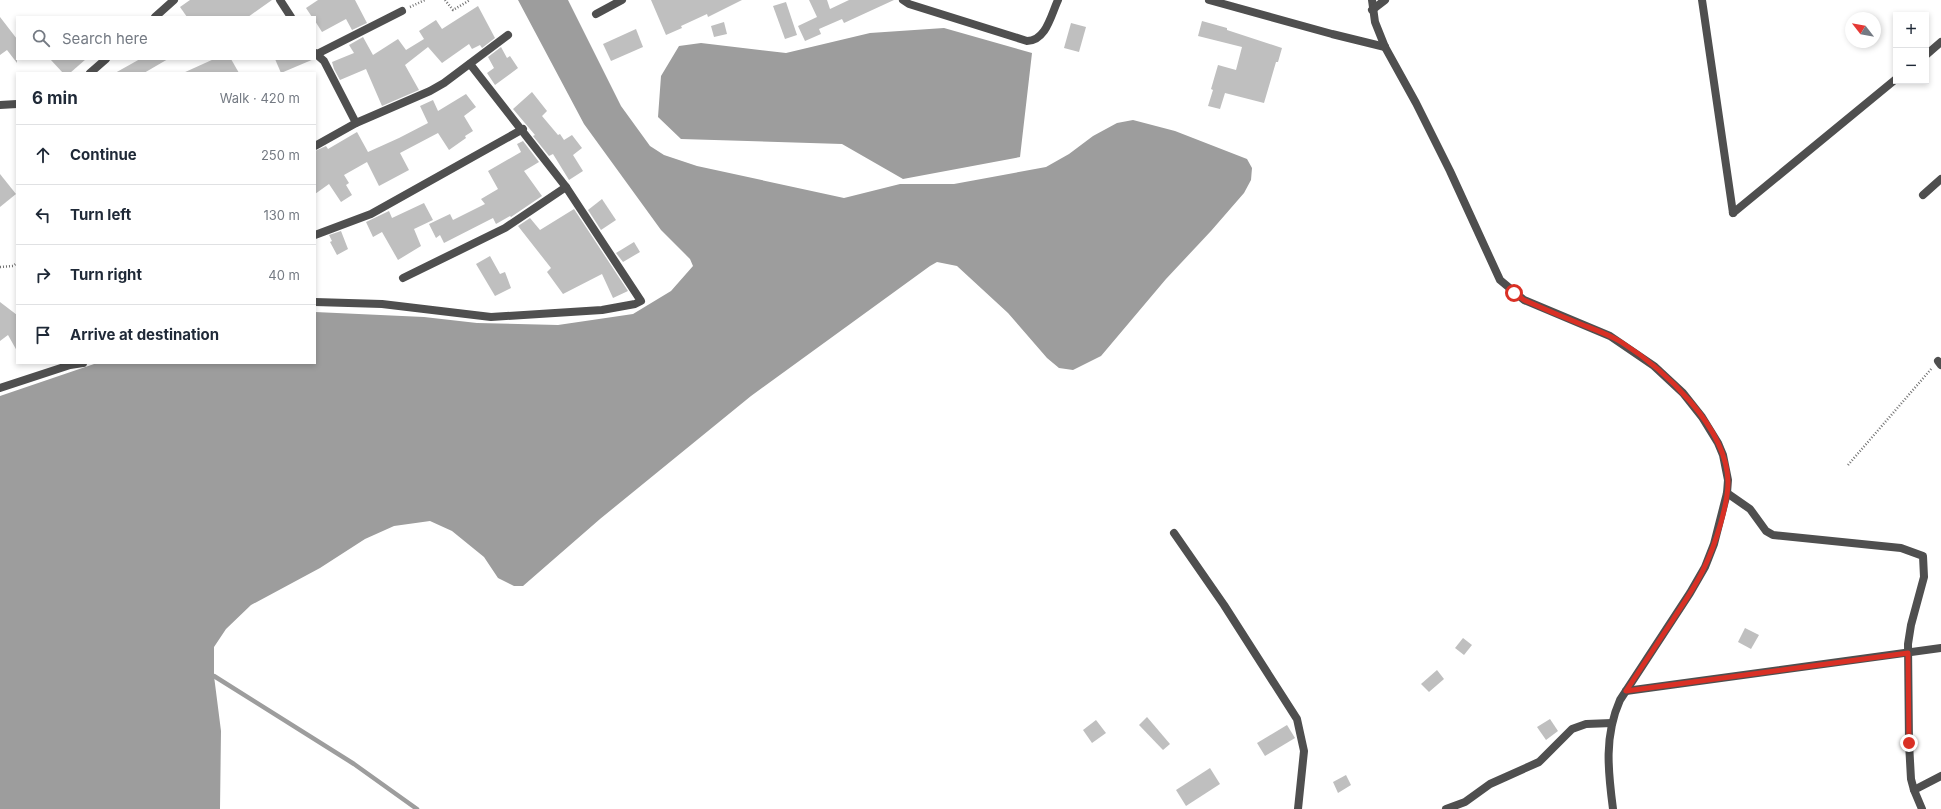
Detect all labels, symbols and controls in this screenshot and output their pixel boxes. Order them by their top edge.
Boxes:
north arrow [1845,12,1881,48]
map controls [1893,12,1929,84]
button: + [1893,12,1929,48]
search box [16,16,316,60]
icon: search [30,27,52,49]
text: Search here [62,29,148,48]
button: − [1893,48,1929,84]
text: 6 min [32,88,78,108]
text: Walk · 420 m [220,90,300,106]
icon: ahead [32,144,54,166]
text: Continue [70,145,137,164]
text: 250 m [261,147,300,163]
icon: left [32,204,54,226]
text: Turn left [70,205,131,224]
text: 130 m [263,207,300,223]
icon: right [32,264,54,286]
text: Turn right [70,265,142,284]
text: 40 m [268,267,300,283]
route start [1505,284,1523,302]
icon: arrive [32,324,54,346]
text: Arrive at destination [70,325,219,344]
route end [1900,734,1918,752]

